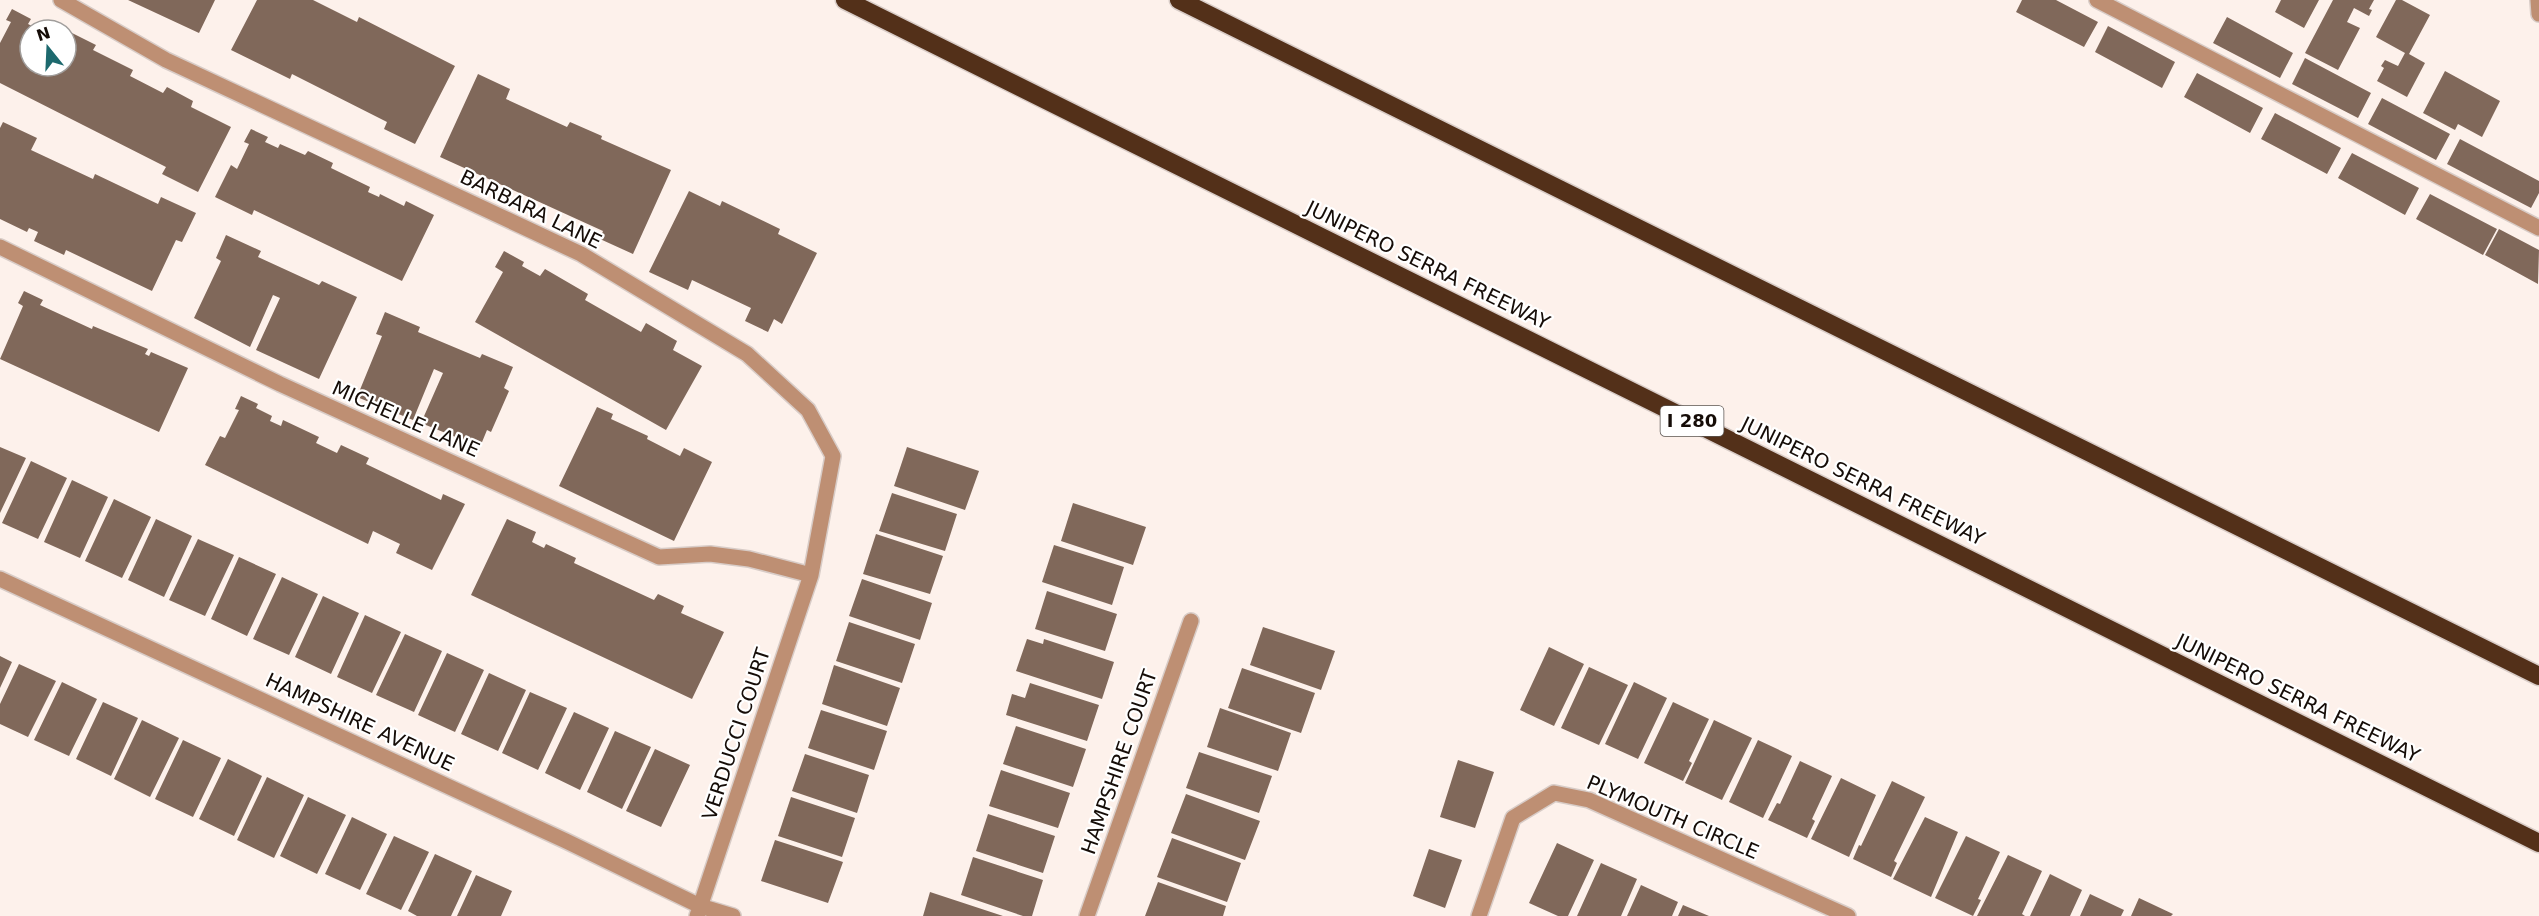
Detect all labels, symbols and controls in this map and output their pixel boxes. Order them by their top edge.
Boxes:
north arrow [18,18,78,78]
text: N [34,23,53,45]
street label: BARBARA LANE [456,164,606,254]
street label: JUNIPERO SERRA FREEWAY [1300,195,1554,335]
street label: MICHELLE LANE [329,376,483,462]
road number: I 280 [1660,406,1724,436]
street label: JUNIPERO SERRA FREEWAY [1735,411,1989,551]
street label: JUNIPERO SERRA FREEWAY [2170,628,2424,768]
street label: VERDUCCI COURT [697,644,775,823]
street label: HAMPSHIRE COURT [1076,666,1162,857]
street label: HAMPSHIRE AVENUE [262,668,458,776]
street label: PLYMOUTH CIRCLE [1583,770,1763,864]

